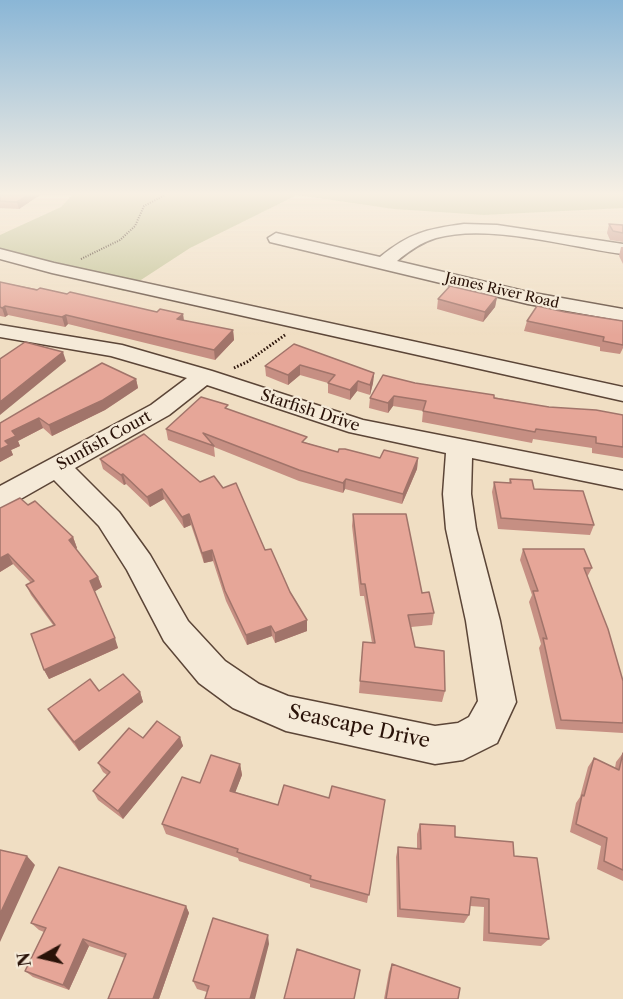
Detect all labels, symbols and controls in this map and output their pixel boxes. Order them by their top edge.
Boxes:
street label: James River Road [443,270,561,312]
street label: Starfish Drive [258,386,362,436]
street label: Sunfish Court [53,407,155,475]
street label: Seascape Drive [286,700,432,754]
north arrow [12,927,72,987]
text: N [13,951,35,968]

